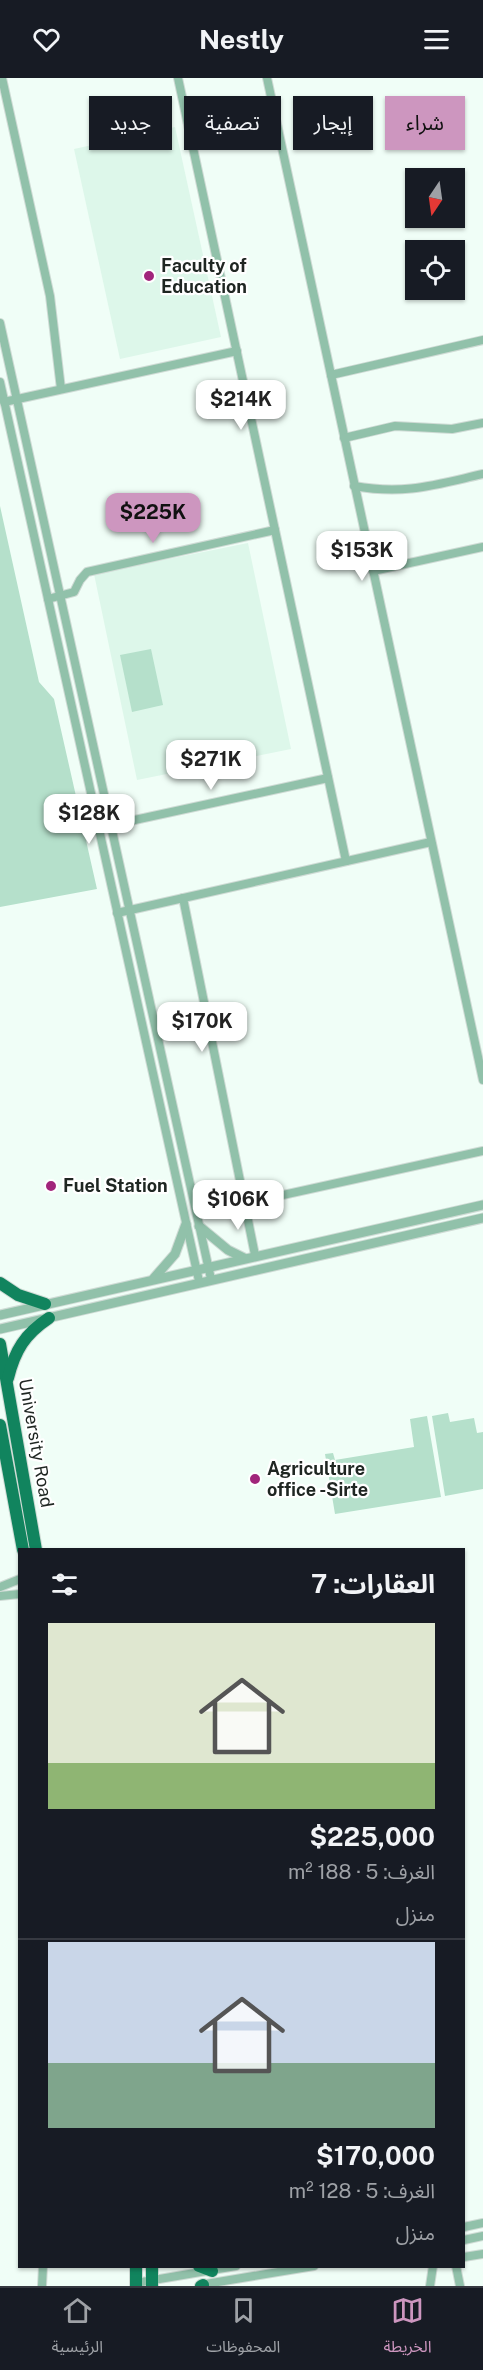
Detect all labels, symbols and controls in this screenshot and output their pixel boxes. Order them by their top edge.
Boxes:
icon: heart [30,23,63,56]
text: Nestly [199,23,284,55]
icon: menu [420,23,453,56]
chip: جديد [89,96,172,150]
chip: تصفية [184,96,281,150]
chip: إيجار [293,96,373,150]
chip: شراء [385,96,465,150]
north arrow [405,168,465,228]
map controls [405,168,465,300]
button: locate [405,240,465,300]
place label: Faculty of Education [161,255,247,297]
marker: Faculty of Education [142,269,156,283]
pin: $214K [199,380,283,431]
text: $214K [210,387,272,411]
pin: $225K [111,493,195,544]
text: $225K [120,500,186,524]
pin: $153K [320,531,404,582]
text: $153K [330,538,394,562]
pin: $271K [169,740,253,791]
text: $271K [180,747,242,771]
pin: $128K [47,794,131,845]
text: $128K [58,801,120,825]
pin: $170K [160,1002,244,1053]
text: $170K [171,1009,233,1033]
place label: Fuel Station [63,1175,168,1196]
marker: Fuel Station [44,1179,58,1193]
pin: $106K [196,1180,280,1231]
text: $106K [207,1187,269,1211]
street label: University Road [15,1377,58,1509]
place label: Agriculture office -Sirte [267,1458,368,1500]
marker: Agriculture office -Sirte [248,1472,262,1486]
icon: filters [48,1568,81,1601]
text: العقارات: 7 [311,1568,435,1599]
icon: home [188,1662,296,1770]
text: $225,000 [309,1821,435,1852]
text: الغرف: 5 · 188 m² [288,1860,435,1884]
text: منزل [396,1902,435,1926]
icon: home [188,1981,296,2089]
text: $170,000 [316,2140,435,2171]
text: الغرف: 5 · 128 m² [289,2179,435,2203]
text: منزل [396,2221,435,2245]
tab: الرئيسية [52,2294,103,2364]
tab: المحفوظات [206,2294,280,2364]
tab: الخريطة [384,2294,431,2364]

